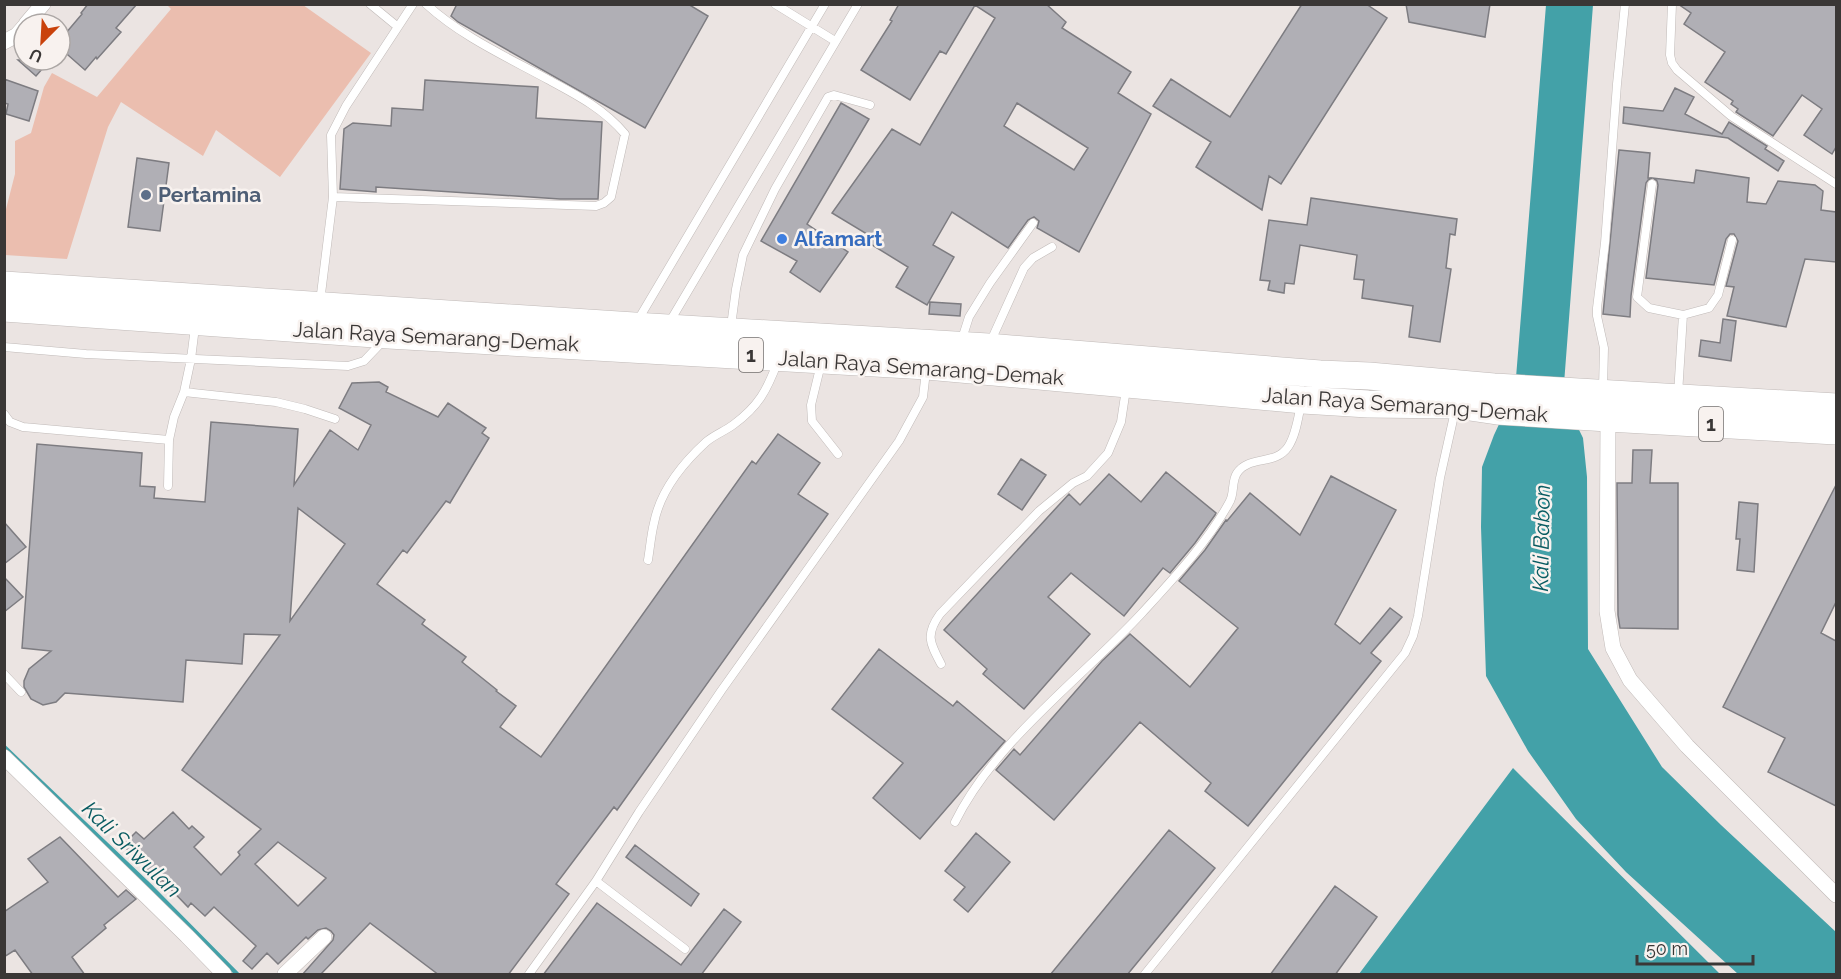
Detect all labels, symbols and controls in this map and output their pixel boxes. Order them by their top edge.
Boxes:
north arrow [12,12,72,72]
text: U [27,44,45,66]
place label: Pertamina [158,182,261,207]
marker: Pertamina [139,188,153,202]
place label: Alfamart [794,226,882,251]
marker: Alfamart [775,232,789,246]
street label: Jalan Raya Semarang-Demak [292,317,580,356]
road number: 1 [739,338,763,372]
street label: Jalan Raya Semarang-Demak [777,345,1065,390]
street label: Jalan Raya Semarang-Demak [1261,382,1549,427]
road number: 1 [1699,407,1723,441]
water label: Kali Babon [1527,484,1555,592]
water label: Kali Sriwulan [77,795,187,903]
scale bar [1637,928,1752,966]
text: 50 m [1646,938,1688,959]

